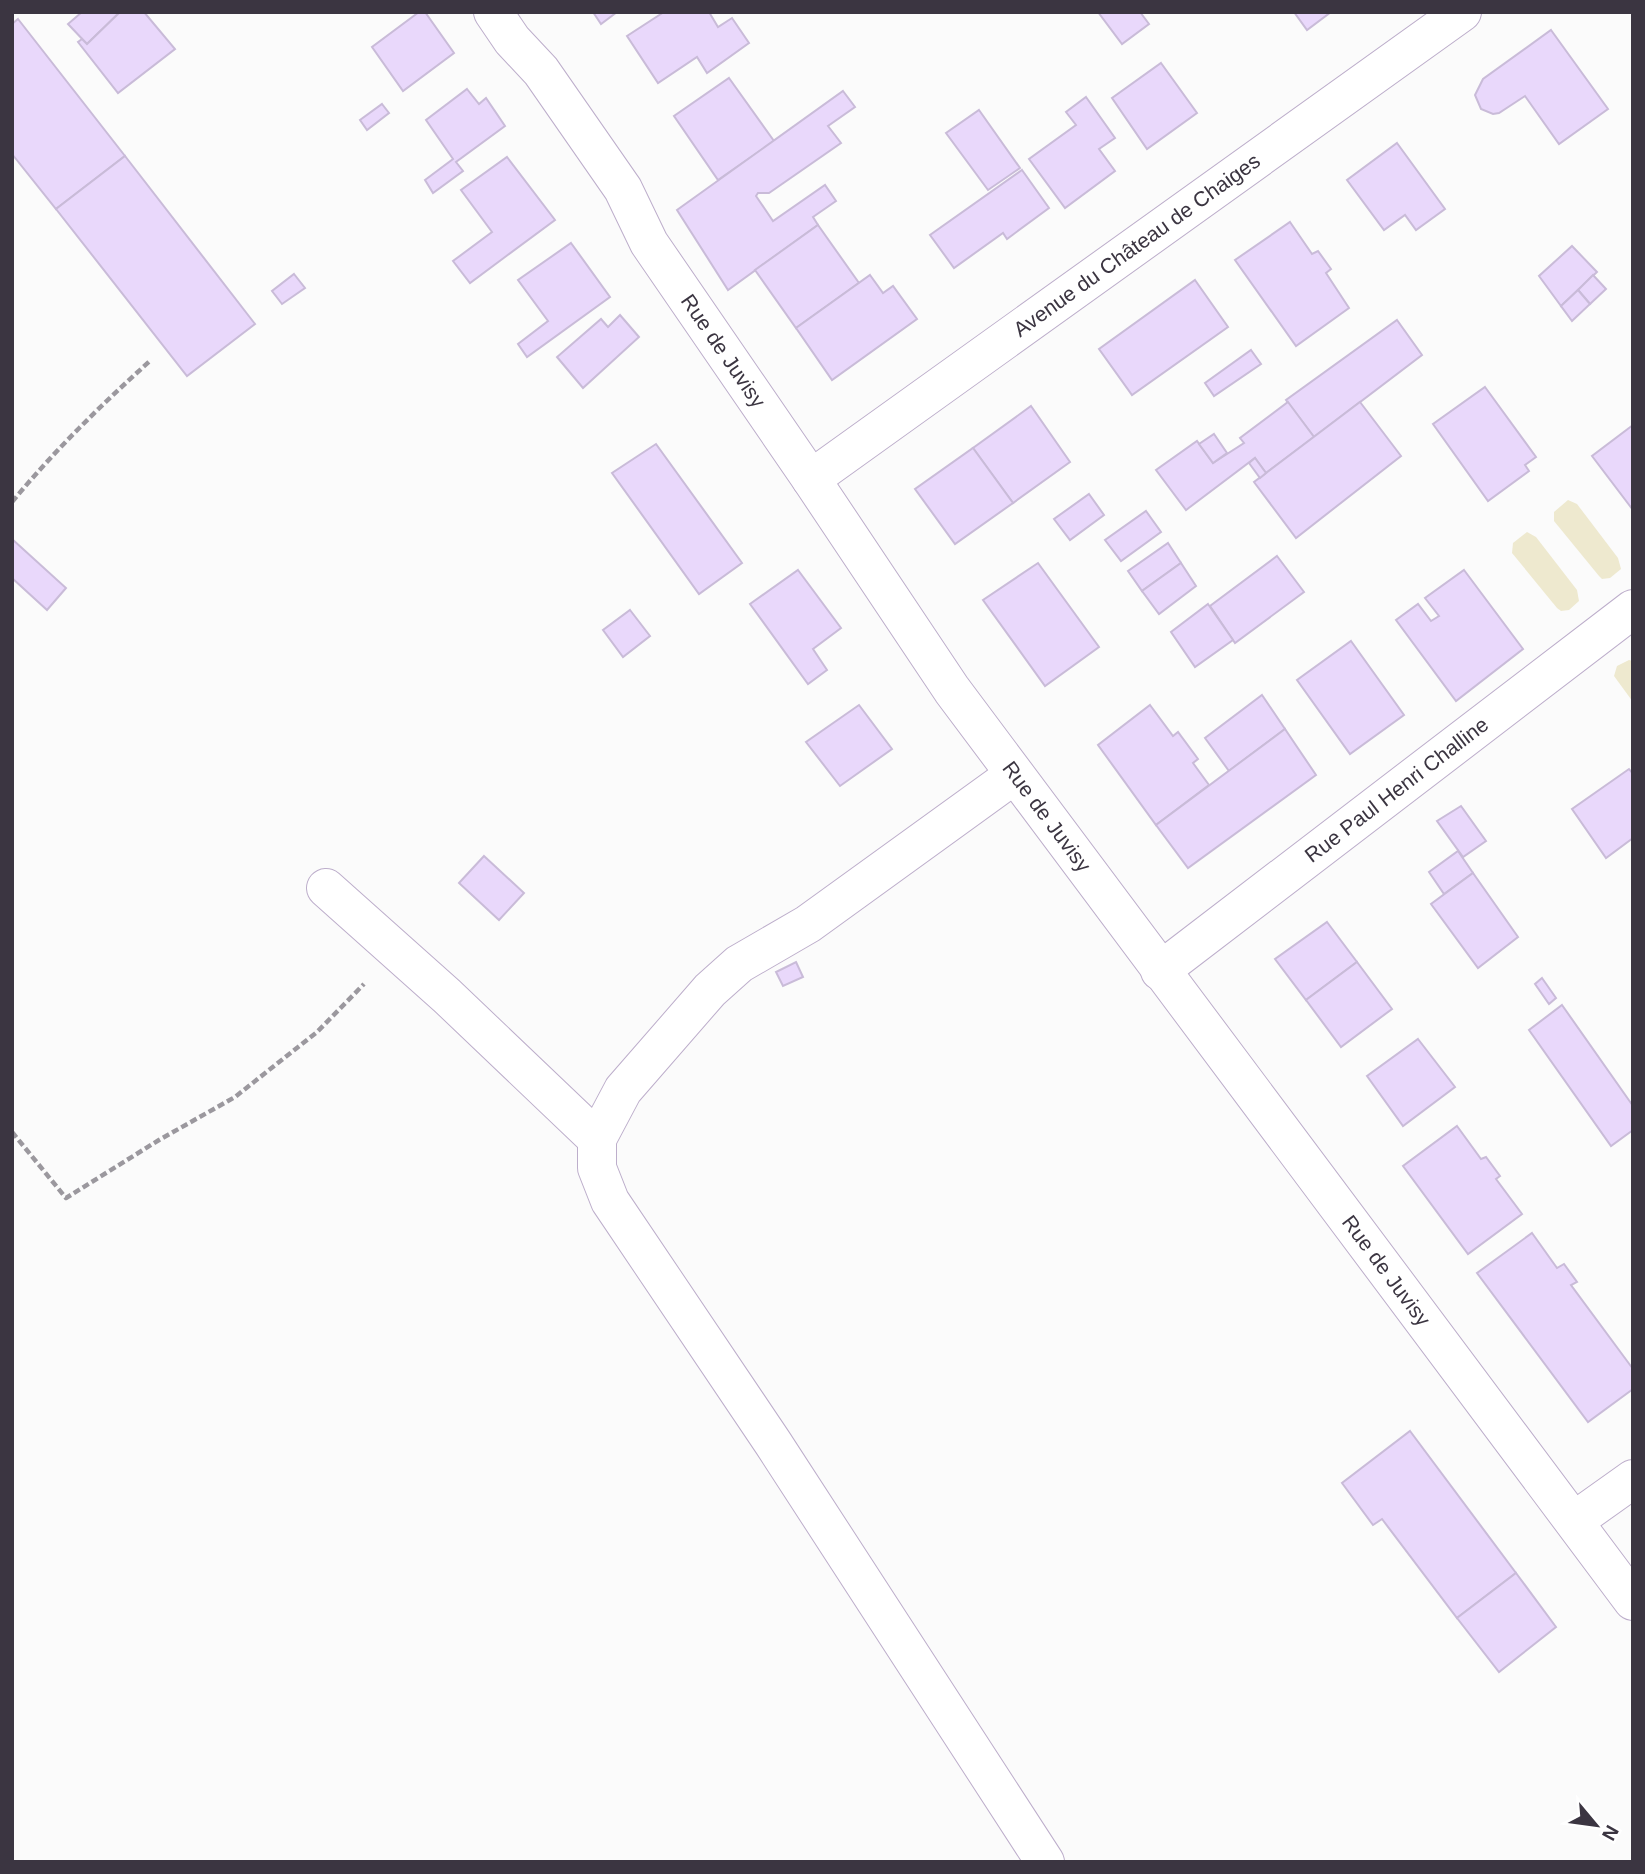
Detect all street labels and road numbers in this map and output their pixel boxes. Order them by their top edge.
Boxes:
street label: Avenue du Château de Chaiges [1009,149,1264,341]
street label: Rue de Juvisy [677,290,771,412]
street label: Rue Paul Henri Challine [1300,712,1492,867]
street label: Rue de Juvisy [998,757,1096,876]
street label: Rue de Juvisy [1338,1211,1436,1331]

